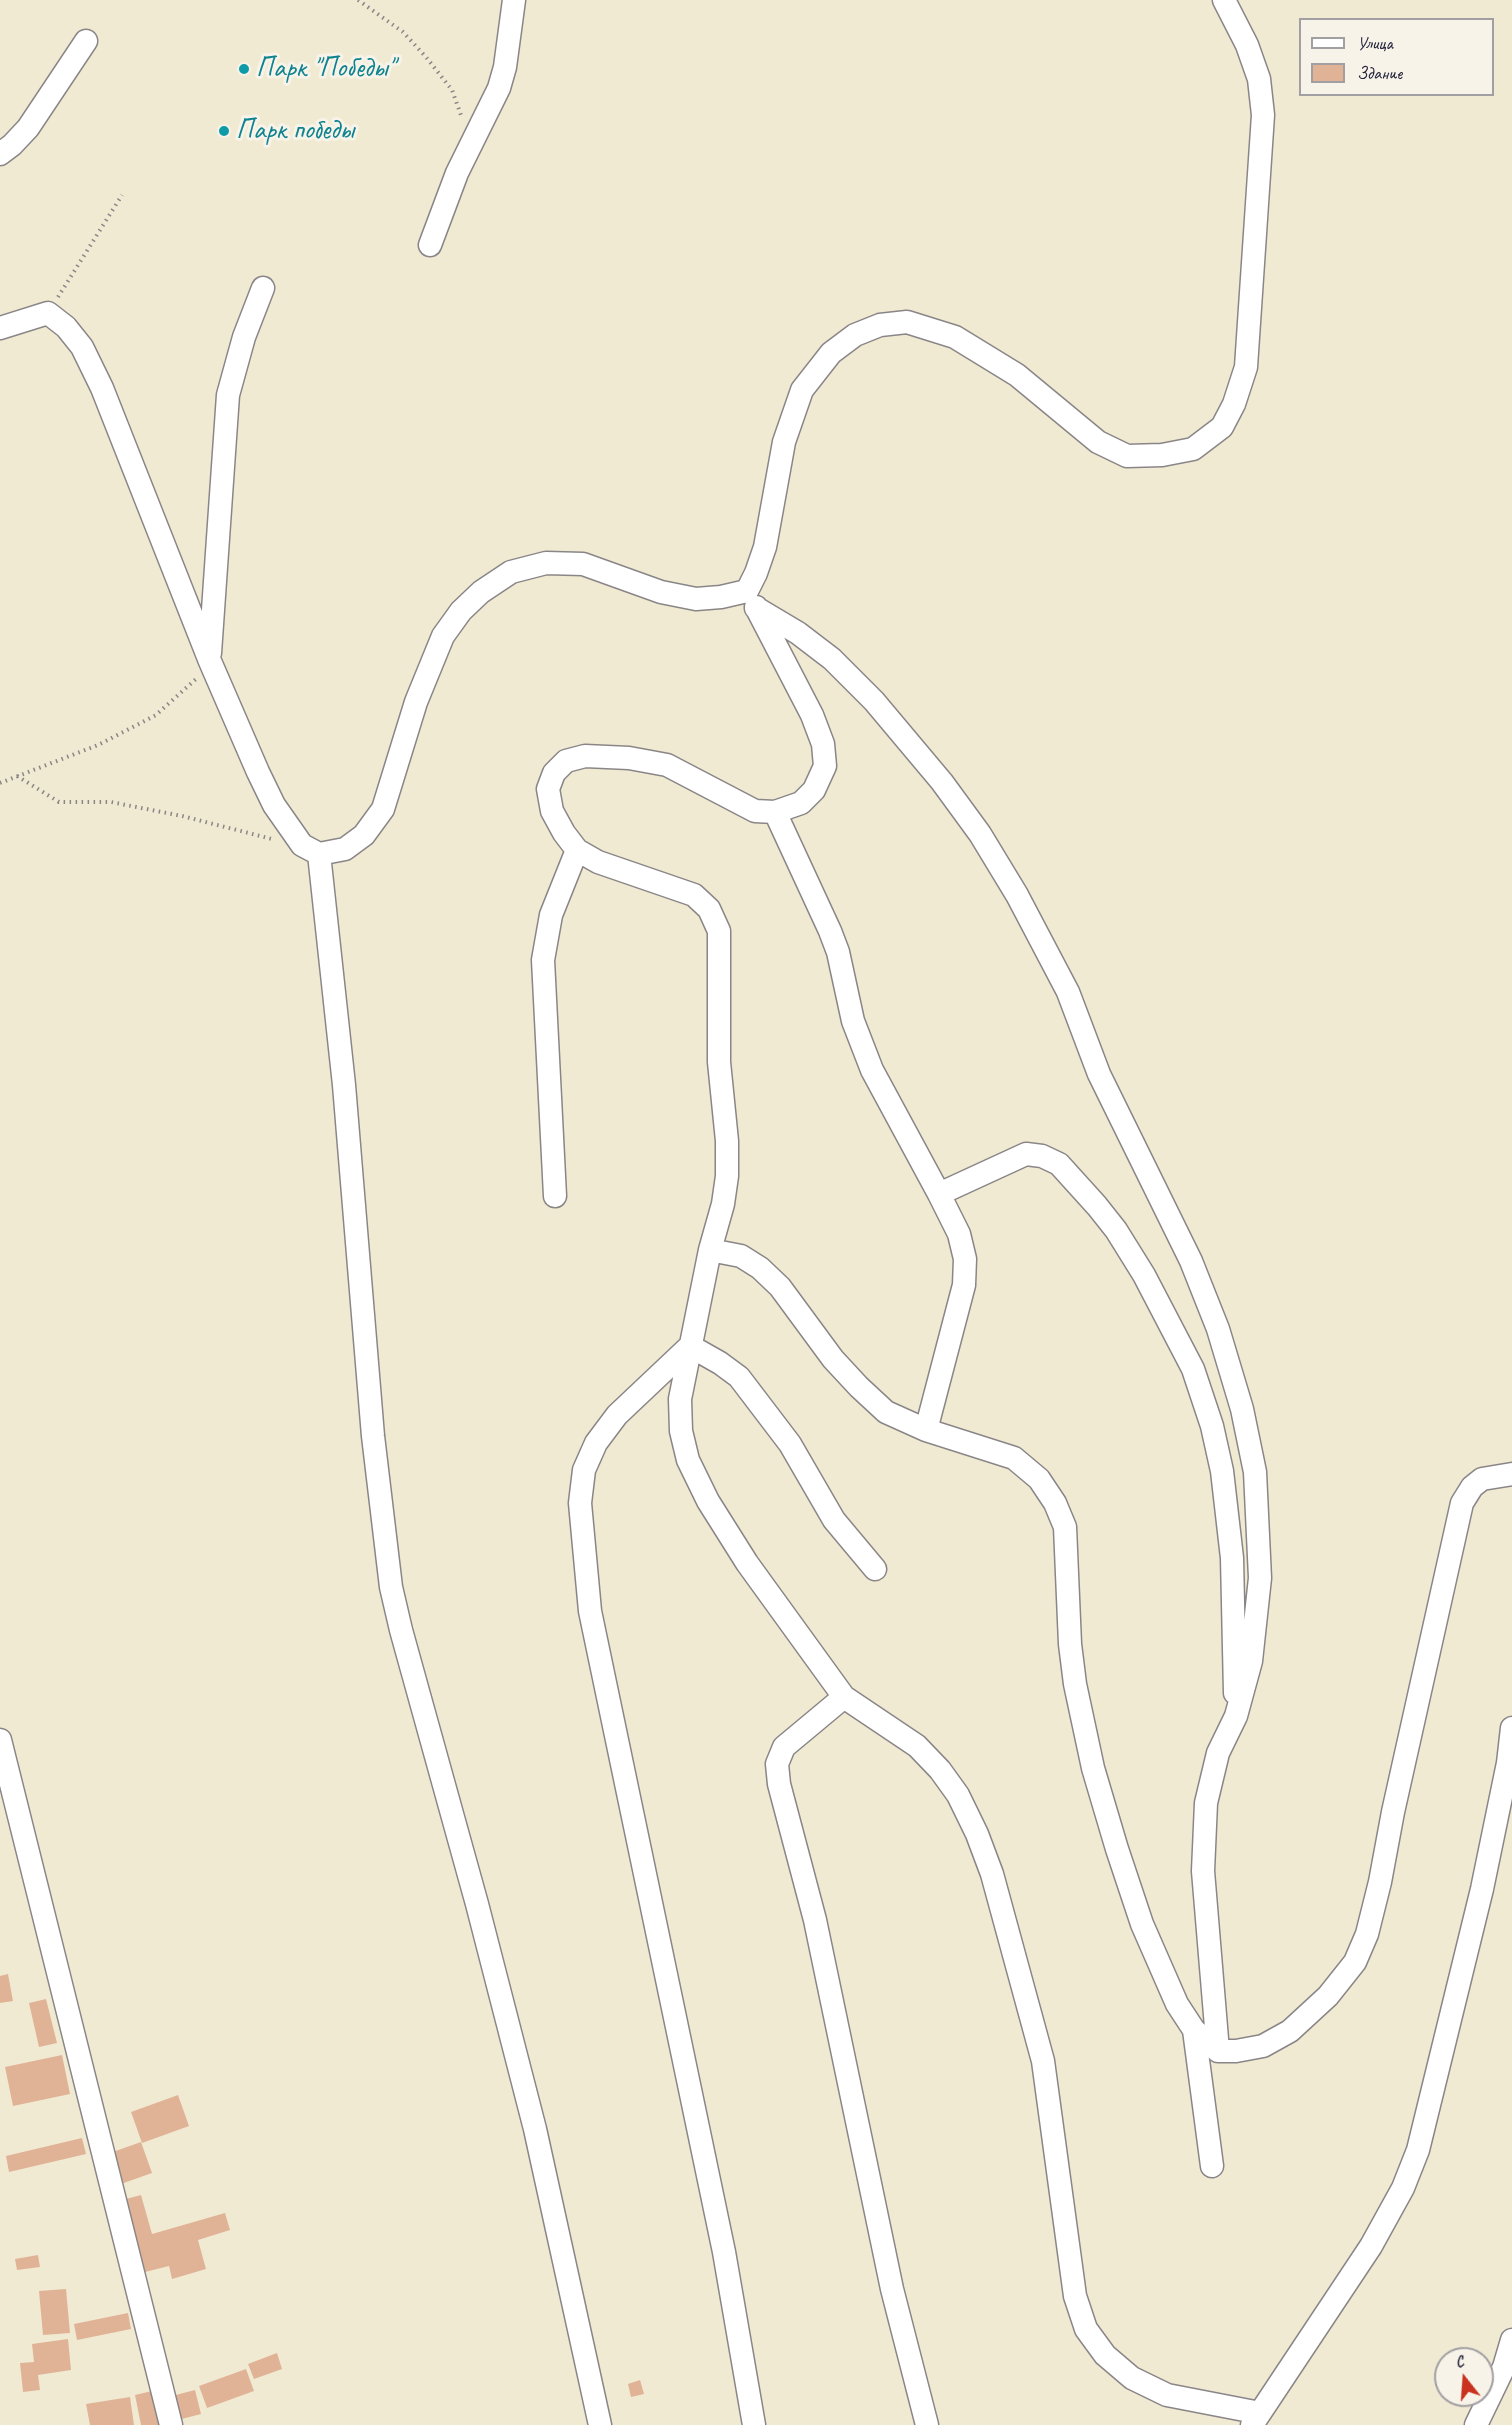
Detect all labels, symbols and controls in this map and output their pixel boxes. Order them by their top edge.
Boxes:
legend [1299,18,1494,96]
text: Улица [1357,32,1393,54]
place label: Парк "Победы" [256,52,394,86]
marker: Парк "Победы" [237,62,251,76]
text: Здание [1357,62,1402,84]
place label: Парк победы [236,114,354,148]
marker: Парк победы [217,124,231,138]
north arrow [1434,2347,1494,2407]
text: С [1453,2351,1466,2372]

